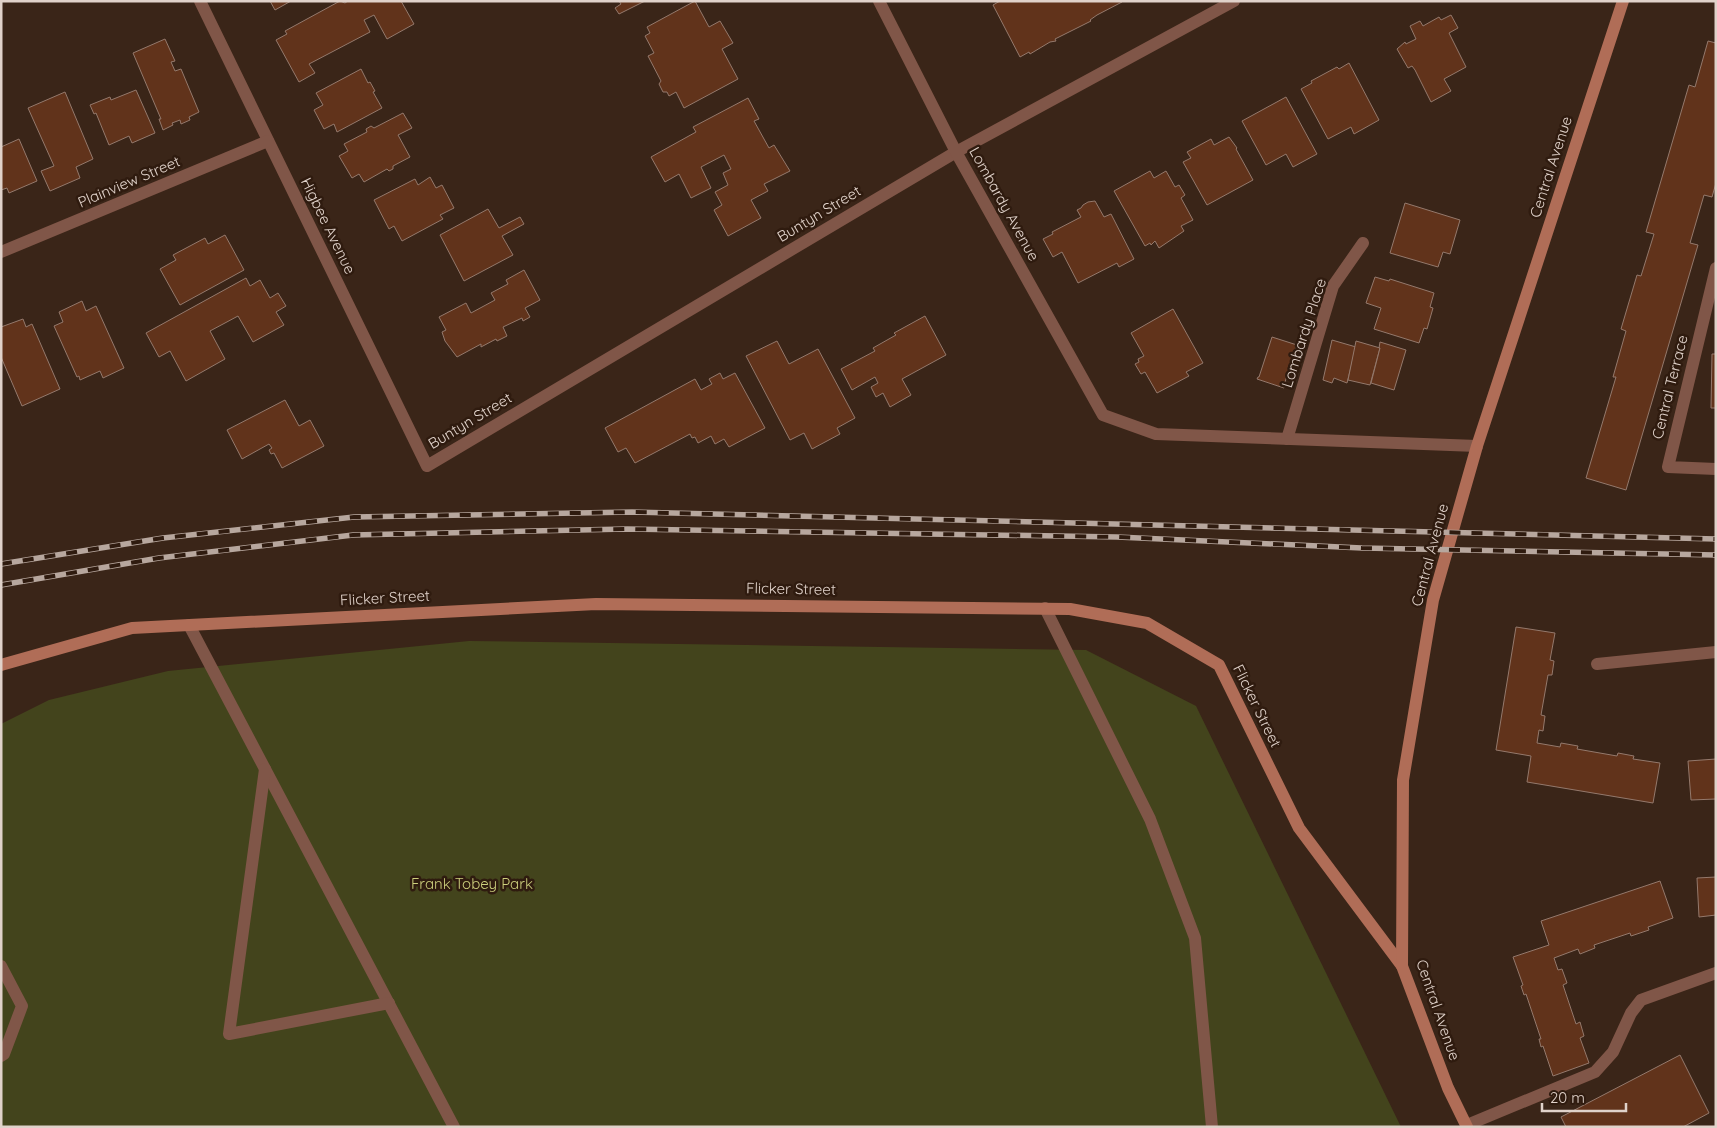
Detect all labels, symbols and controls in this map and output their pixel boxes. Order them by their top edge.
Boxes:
street label: Central Avenue [1525,114,1576,220]
street label: Lombardy Avenue [965,143,1044,264]
street label: Plainview Street [75,151,183,212]
street label: Higbee Avenue [297,175,360,277]
street label: Buntyn Street [773,181,864,246]
street label: Lombardy Place [1277,276,1330,390]
street label: Central Terrace [1647,333,1692,441]
street label: Buntyn Street [424,388,515,453]
street label: Central Avenue [1407,501,1452,608]
street label: Flicker Street [746,578,836,599]
street label: Flicker Street [340,586,430,609]
street label: Flicker Street [1229,661,1286,750]
park label: Frank Tobey Park [411,874,533,893]
street label: Central Avenue [1412,957,1465,1063]
scale bar [1542,1080,1626,1112]
text: 20 m [1550,1088,1585,1107]

